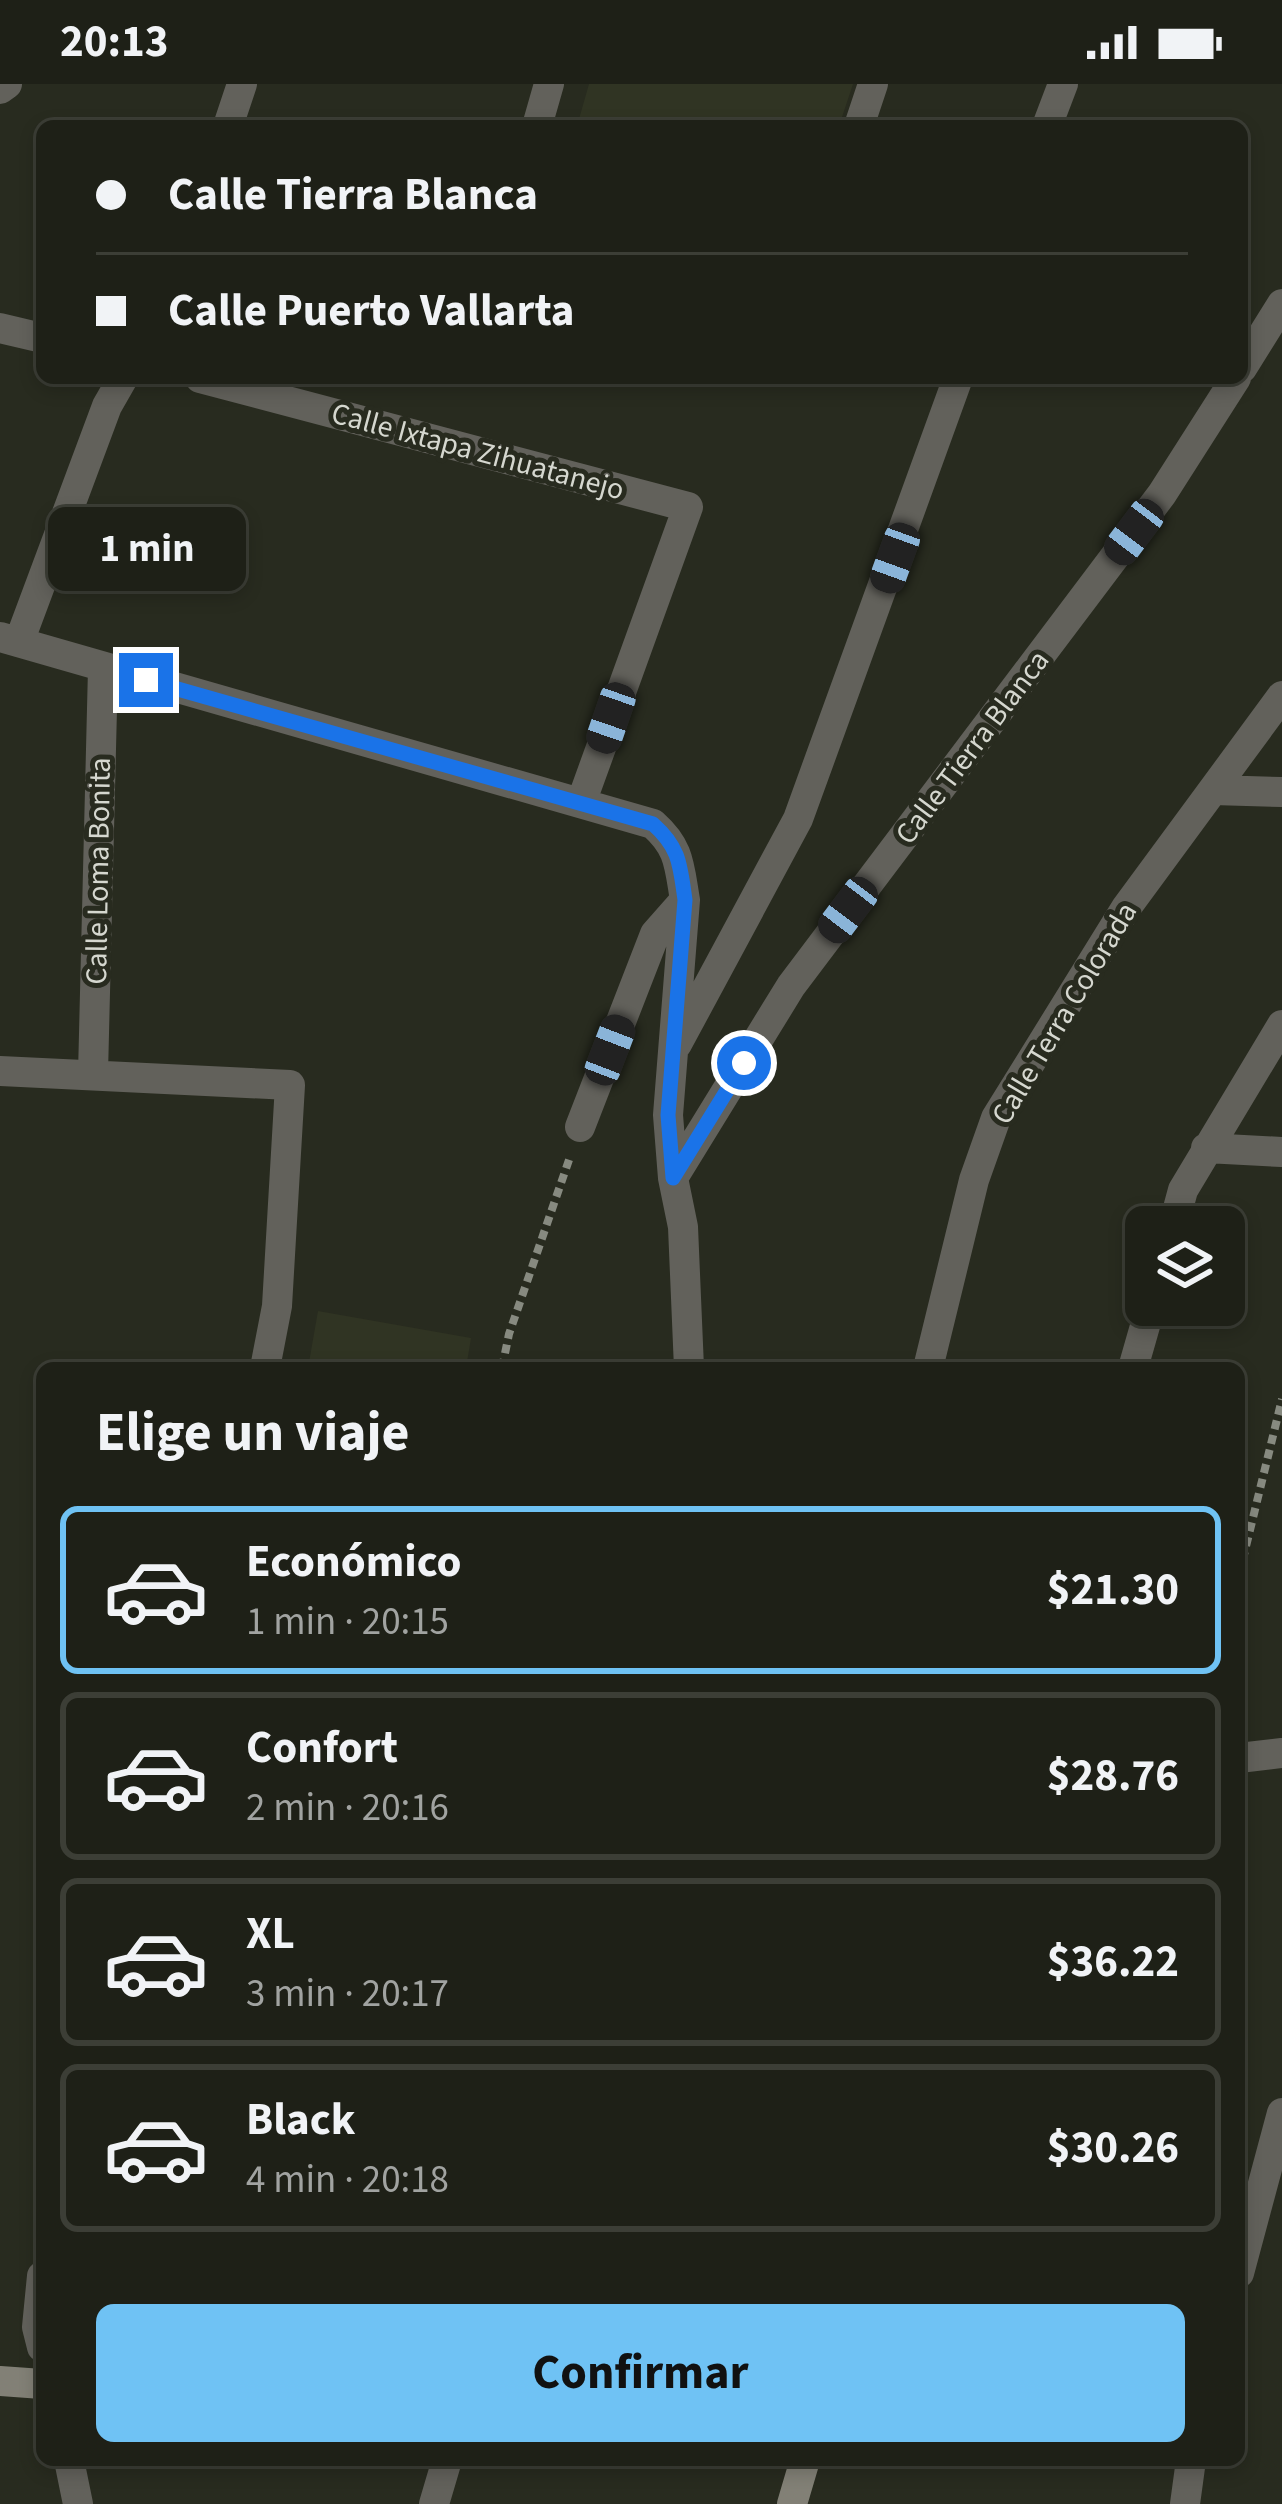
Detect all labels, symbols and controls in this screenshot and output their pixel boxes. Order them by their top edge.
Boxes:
text: 20:13 [60,10,169,74]
text: Calle Tierra Blanca [168,163,538,227]
text: Calle Puerto Vallarta [168,279,575,343]
street label: Calle Ixtapa Zihuatanejo [327,392,629,511]
car [1098,492,1170,572]
callout: 1 min [47,506,245,590]
car [866,518,924,598]
text: 1 min [100,521,194,577]
street label: Calle Tierra Blanca [885,641,1060,853]
route end [119,653,173,707]
car [582,678,640,758]
street label: Calle Loma Bonita [75,757,122,985]
car [812,870,884,950]
street label: Calle Terra Colorada [981,894,1148,1133]
car [580,1010,640,1090]
route start [717,1036,771,1090]
map controls [1125,1206,1245,1326]
button: layers [1125,1206,1245,1326]
text: Elige un viaje [96,1395,410,1472]
text: Económico [246,1530,462,1594]
icon: car [102,1536,210,1644]
text: $21.30 [1047,1558,1179,1622]
text: 1 min · 20:15 [246,1594,449,1650]
text: Confort [246,1716,398,1780]
icon: car [102,1722,210,1830]
text: $28.76 [1047,1744,1179,1808]
text: 2 min · 20:16 [246,1780,449,1836]
text: XL [246,1902,295,1966]
icon: car [102,1908,210,2016]
text: $36.22 [1047,1930,1179,1994]
text: 3 min · 20:17 [246,1966,449,2022]
text: Black [246,2088,356,2152]
icon: car [102,2094,210,2202]
text: $30.26 [1047,2116,1179,2180]
text: 4 min · 20:18 [246,2152,449,2208]
button: Confirmar [96,2304,1185,2442]

